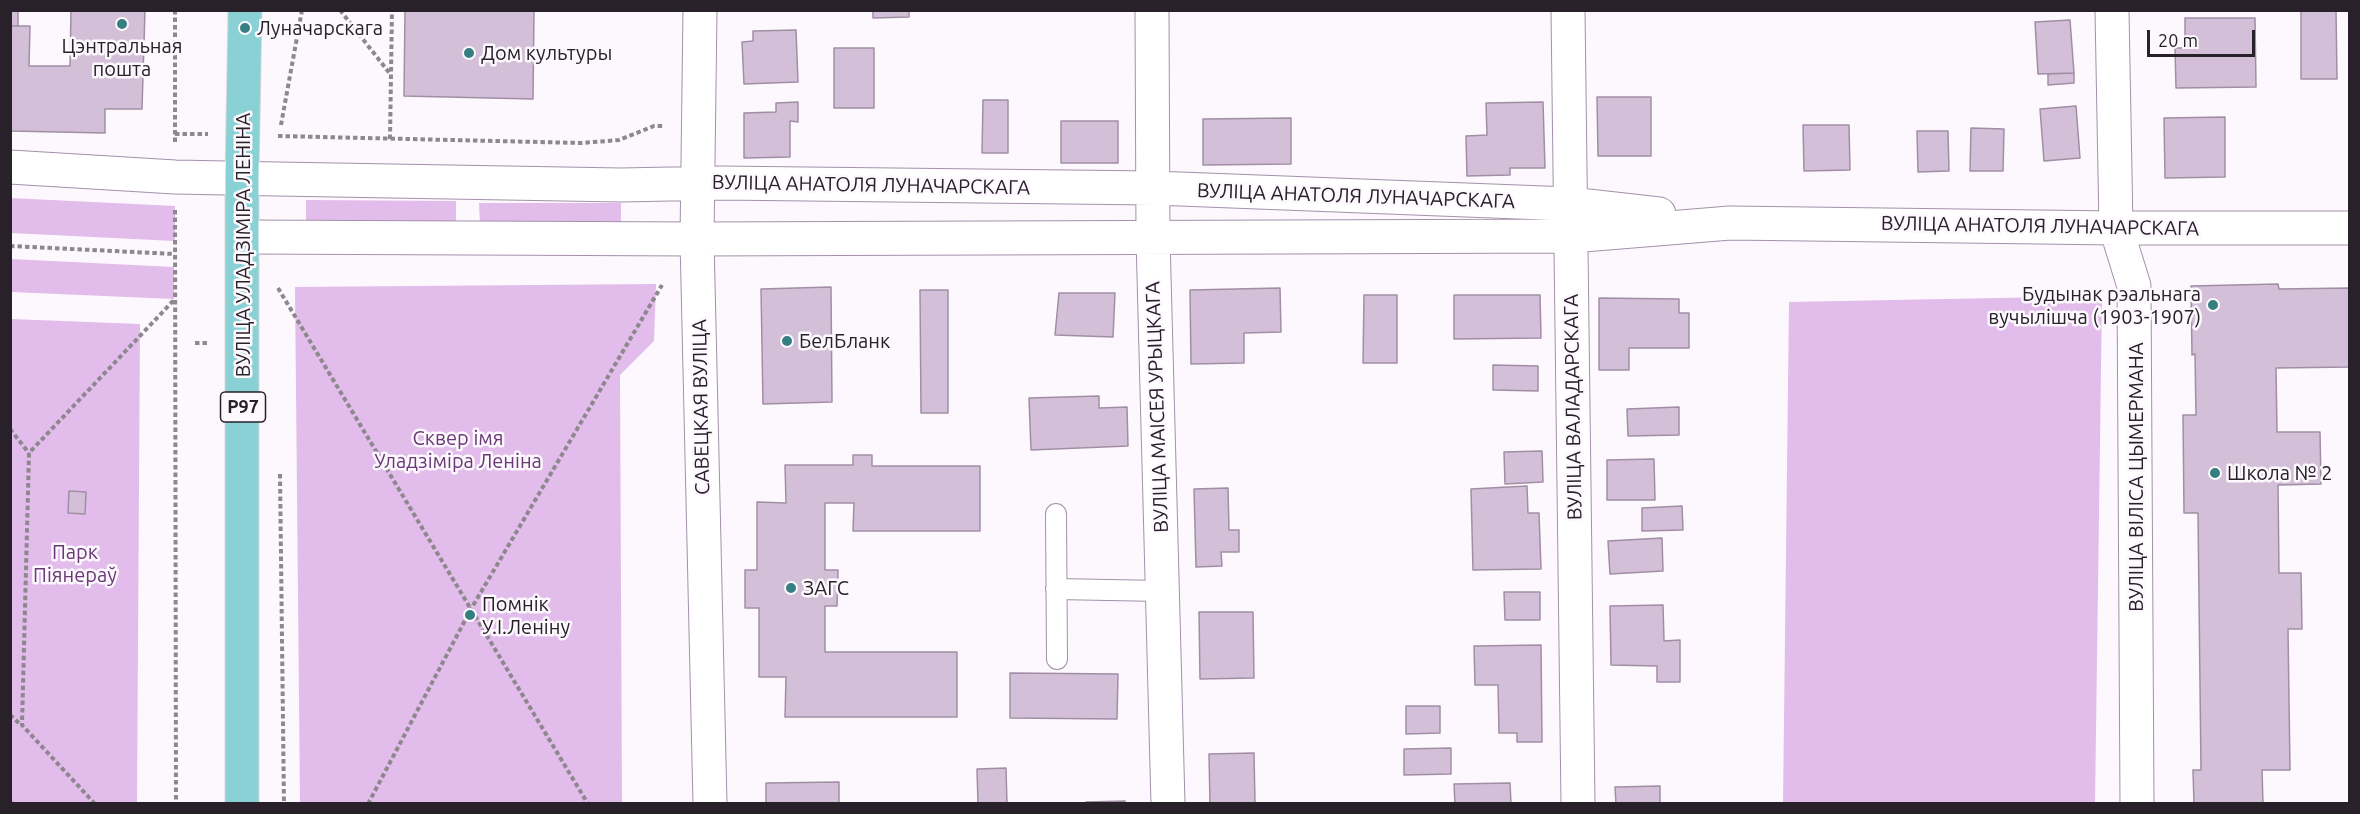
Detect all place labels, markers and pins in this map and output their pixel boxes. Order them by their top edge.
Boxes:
place label: Луначарскага [257,16,383,40]
marker: Цэнтральная пошта [115,17,129,31]
marker: Луначарскага [238,21,252,35]
place label: Цэнтральная пошта [61,34,183,81]
place label: Дом культуры [481,41,612,65]
marker: Дом культуры [462,46,476,60]
place label: Будынак рэальнага вучылішча (1903-1907) [1988,282,2201,329]
marker: Будынак рэальнага вучылішча (1903-1907) [2206,298,2220,312]
place label: БелБланк [799,329,890,353]
marker: БелБланк [780,334,794,348]
place label: Школа № 2 [2227,461,2332,485]
marker: Школа № 2 [2208,466,2222,480]
place label: ЗАГС [803,576,849,600]
marker: ЗАГС [784,581,798,595]
place label: Помнік У.І.Леніну [482,592,570,639]
marker: Помнік У.І.Леніну [463,608,477,622]

